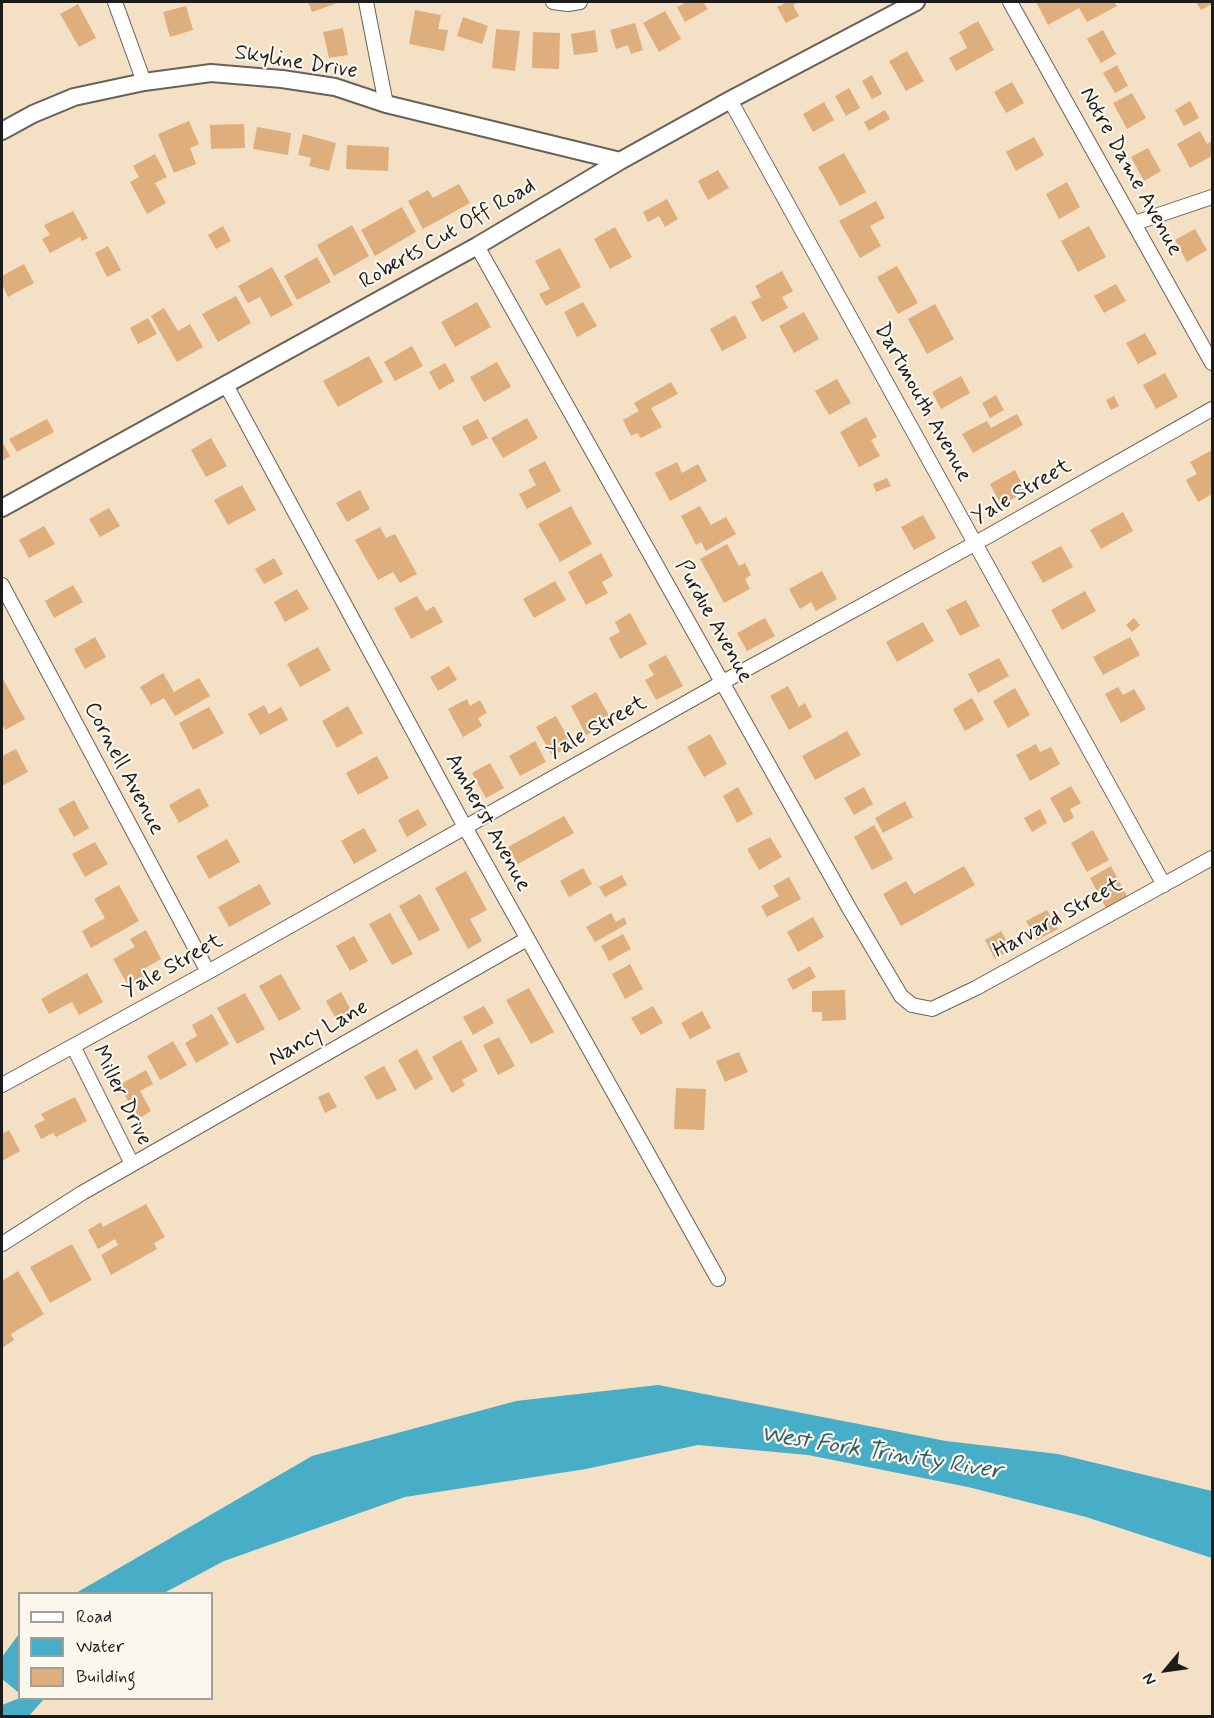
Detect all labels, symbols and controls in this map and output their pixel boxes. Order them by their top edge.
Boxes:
street label: Skyline Drive [233,40,359,86]
street label: Notre Dame Avenue [1073,83,1187,261]
street label: Roberts Cut Off Road [355,174,541,296]
street label: Dartmouth Avenue [867,319,977,487]
street label: Yale Street [968,454,1076,532]
street label: Purdue Avenue [668,556,758,688]
street label: Yale Street [542,691,652,767]
street label: Cornell Avenue [77,698,169,840]
street label: Amherst Avenue [438,749,536,897]
street label: Harvard Street [989,873,1127,965]
street label: Yale Street [118,929,228,1005]
street label: Nancy Lane [265,995,373,1073]
street label: Miller Drive [85,1042,157,1150]
water label: West Fork Trinity River [759,1421,1003,1487]
legend [18,1592,213,1700]
text: Road [76,1605,112,1629]
text: Water [76,1635,124,1659]
north arrow [1136,1640,1196,1700]
text: Building [76,1665,136,1689]
text: N [1138,1669,1162,1689]

